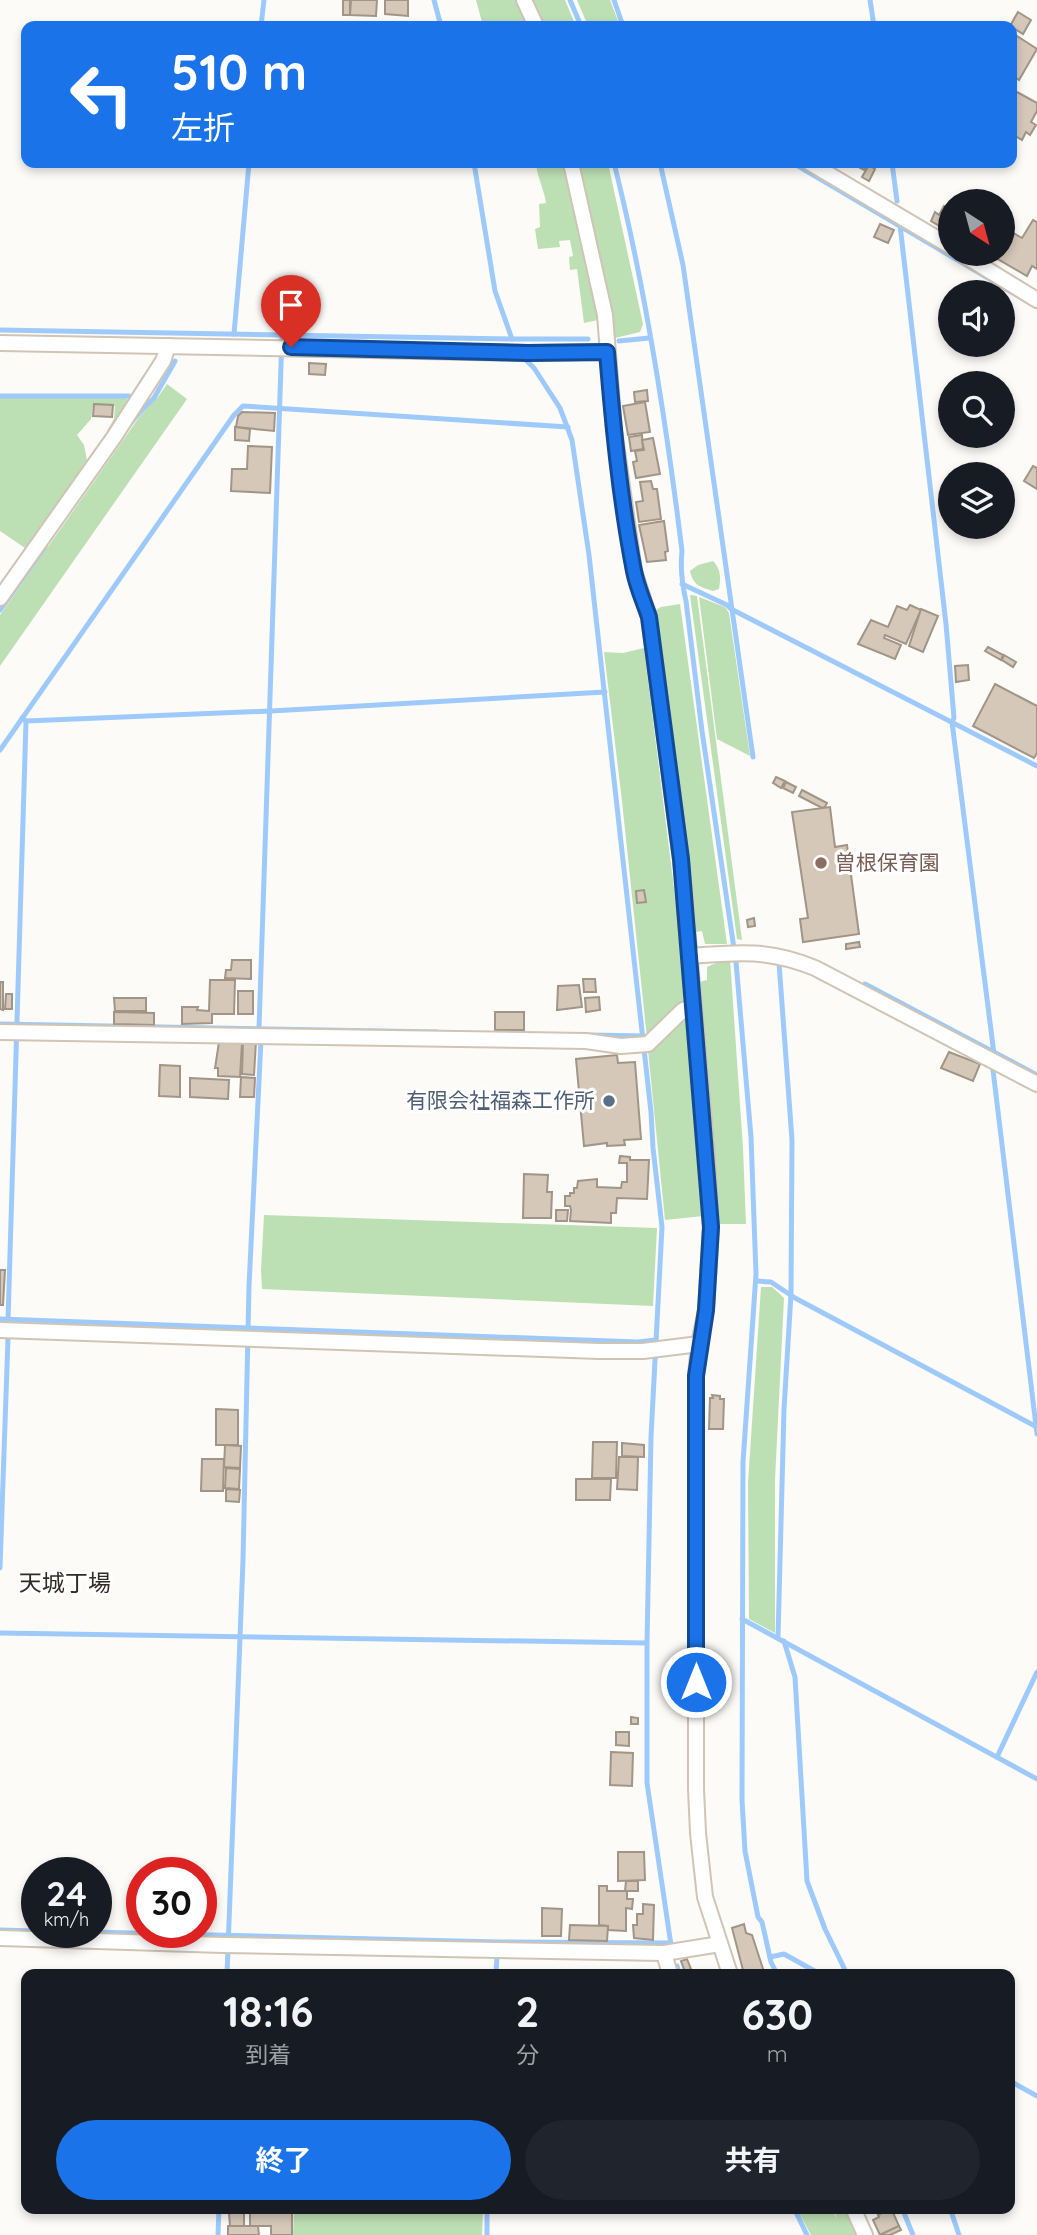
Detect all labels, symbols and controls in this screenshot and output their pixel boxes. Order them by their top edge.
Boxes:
text: 510 m [171,41,307,102]
icon: left [56,49,147,140]
text: 左折 [171,107,235,147]
north arrow [938,189,1015,266]
map controls [938,189,1015,539]
pin [261,275,321,347]
button: sound [938,280,1015,357]
icon: arrive [272,286,310,324]
button: search [938,371,1015,448]
button: layers [938,462,1015,539]
place label: 曽根保育園 [835,849,940,875]
marker: 曽根保育園 [813,855,829,871]
place label: 有限会社福森工作所 [406,1087,595,1113]
marker: 有限会社福森工作所 [601,1093,617,1109]
district label: 天城丁場 [19,1568,111,1597]
position arrow [659,1645,733,1719]
speed limit sign: 30 [126,1857,217,1948]
text: 24 [46,1871,87,1915]
text: km/h [44,1908,89,1931]
text: 18:16 [223,1985,313,2038]
text: 2 [515,1985,539,2038]
text: 630 [741,1988,813,2041]
text: m [767,2039,788,2068]
text: 到着 [245,2040,291,2069]
text: 分 [516,2040,539,2069]
button: 終了 [56,2120,511,2200]
button: 共有 [525,2120,980,2200]

